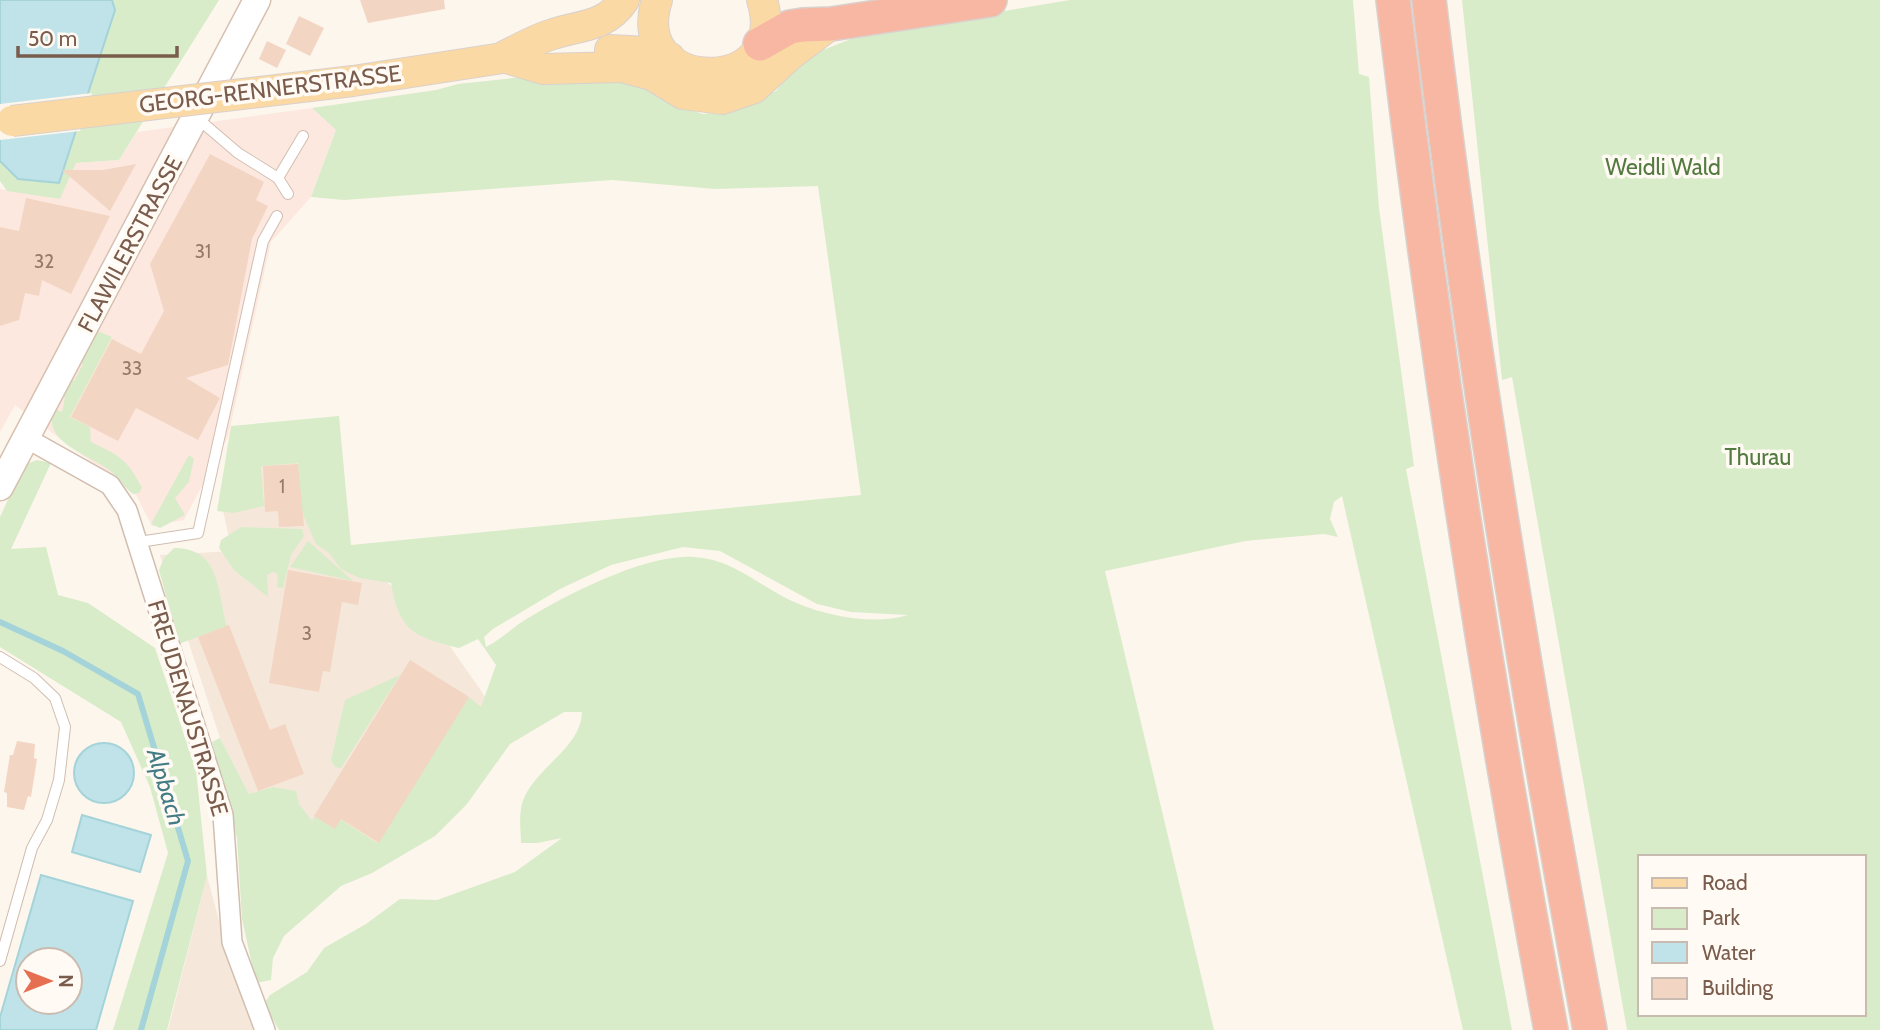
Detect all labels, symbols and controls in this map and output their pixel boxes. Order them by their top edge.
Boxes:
scale bar [18,14,177,58]
text: 50 m [28,26,77,51]
street label: GEORG-RENNERSTRASSE [137,59,403,119]
street label: FLAWILERSTRASSE [72,151,188,337]
park label: Weidli Wald [1605,153,1721,181]
house number: 31 [195,240,211,263]
house number: 32 [34,250,54,273]
house number: 33 [122,357,142,380]
park label: Thurau [1725,443,1791,471]
house number: 1 [279,475,285,498]
street label: FREUDENAUSTRASSE [142,596,234,820]
house number: 3 [302,622,312,645]
water label: Alpbach [141,744,192,829]
legend [1638,855,1866,1016]
text: Road [1702,870,1748,895]
text: Park [1702,905,1740,930]
text: Water [1702,940,1756,965]
north arrow [14,946,84,1016]
text: N [54,974,77,988]
text: Building [1702,975,1774,1000]

